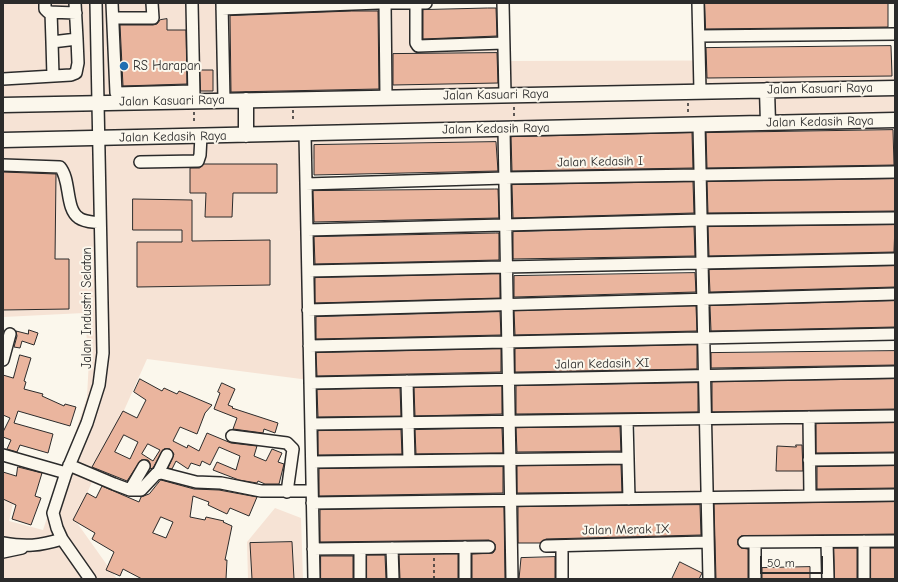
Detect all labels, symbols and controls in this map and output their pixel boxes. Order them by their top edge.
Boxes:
place label: RS Harapan [133,58,201,74]
marker: RS Harapan [118,60,130,72]
street label: Jalan Kasuari Raya [767,80,873,98]
street label: Jalan Kasuari Raya [443,86,549,104]
street label: Jalan Kasuari Raya [119,92,225,110]
street label: Jalan Kedasih Raya [766,113,874,131]
street label: Jalan Kedasih Raya [442,120,550,138]
street label: Jalan Kedasih Raya [119,128,227,146]
street label: Jalan Kedasih I [557,153,643,171]
street label: Jalan Industri Selatan [79,247,95,369]
street label: Jalan Kedasih XI [554,355,650,373]
street label: Jalan Merak IX [582,521,670,539]
scale bar [762,548,825,574]
text: 50 m [767,556,795,570]

